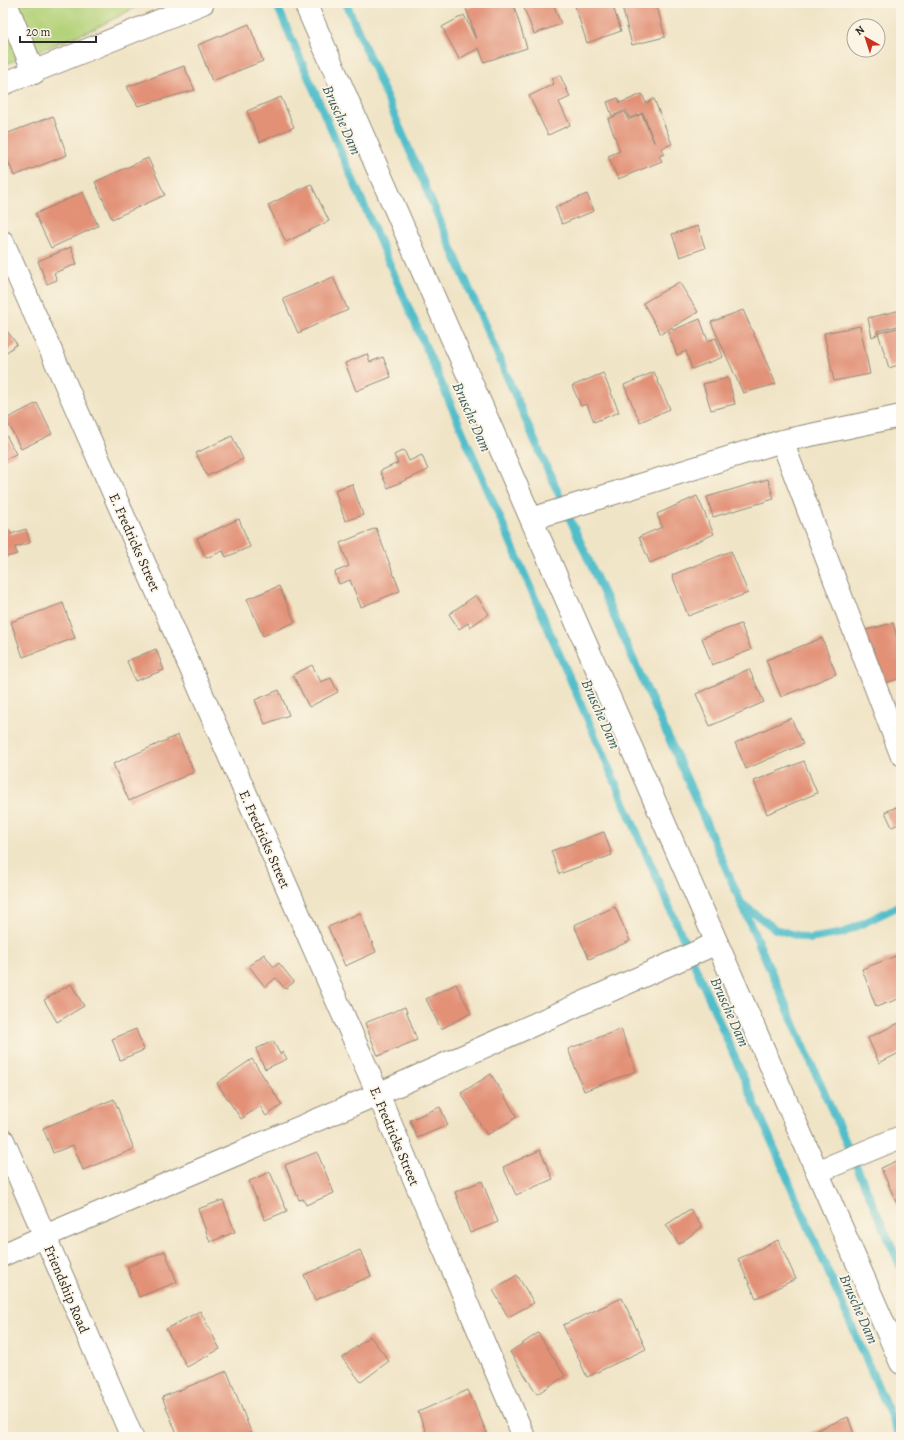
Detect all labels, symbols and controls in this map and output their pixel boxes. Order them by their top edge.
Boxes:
scale bar [20,18,96,44]
north arrow [846,18,886,58]
text: N [852,22,868,39]
text: 20 m [26,24,50,40]
water label: Brusche Dam [318,82,366,158]
water label: Brusche Dam [448,379,496,455]
street label: E. Fredricks Street [104,490,165,595]
water label: Brusche Dam [577,676,625,752]
street label: E. Fredricks Street [234,787,295,892]
water label: Brusche Dam [706,974,754,1050]
street label: E. Fredricks Street [365,1084,424,1189]
street label: Friendship Road [39,1242,94,1337]
water label: Brusche Dam [835,1271,883,1347]

